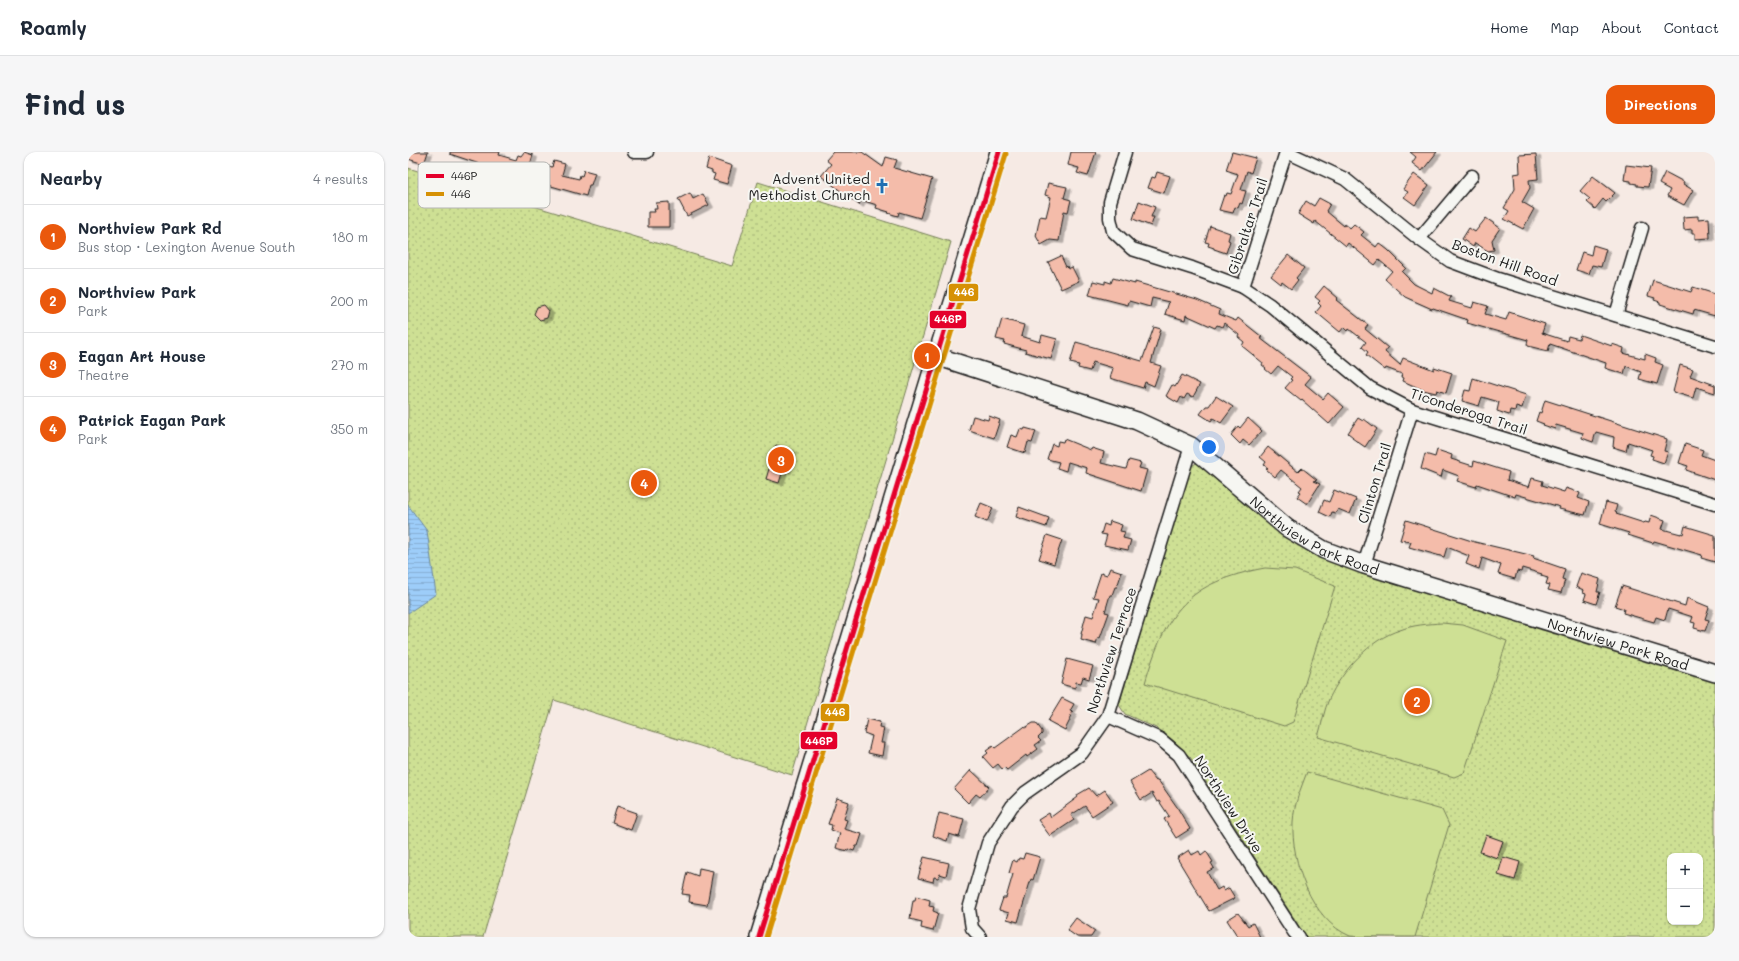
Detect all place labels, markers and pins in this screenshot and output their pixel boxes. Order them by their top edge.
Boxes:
place label: Advent United Methodist Church [749,169,870,204]
church icon: Advent United Methodist Church [873,177,891,195]
pin: 1 [914,341,940,371]
pin: 3 [768,445,794,475]
pin: 4 [631,468,657,498]
pin: 2 [1404,686,1430,716]

